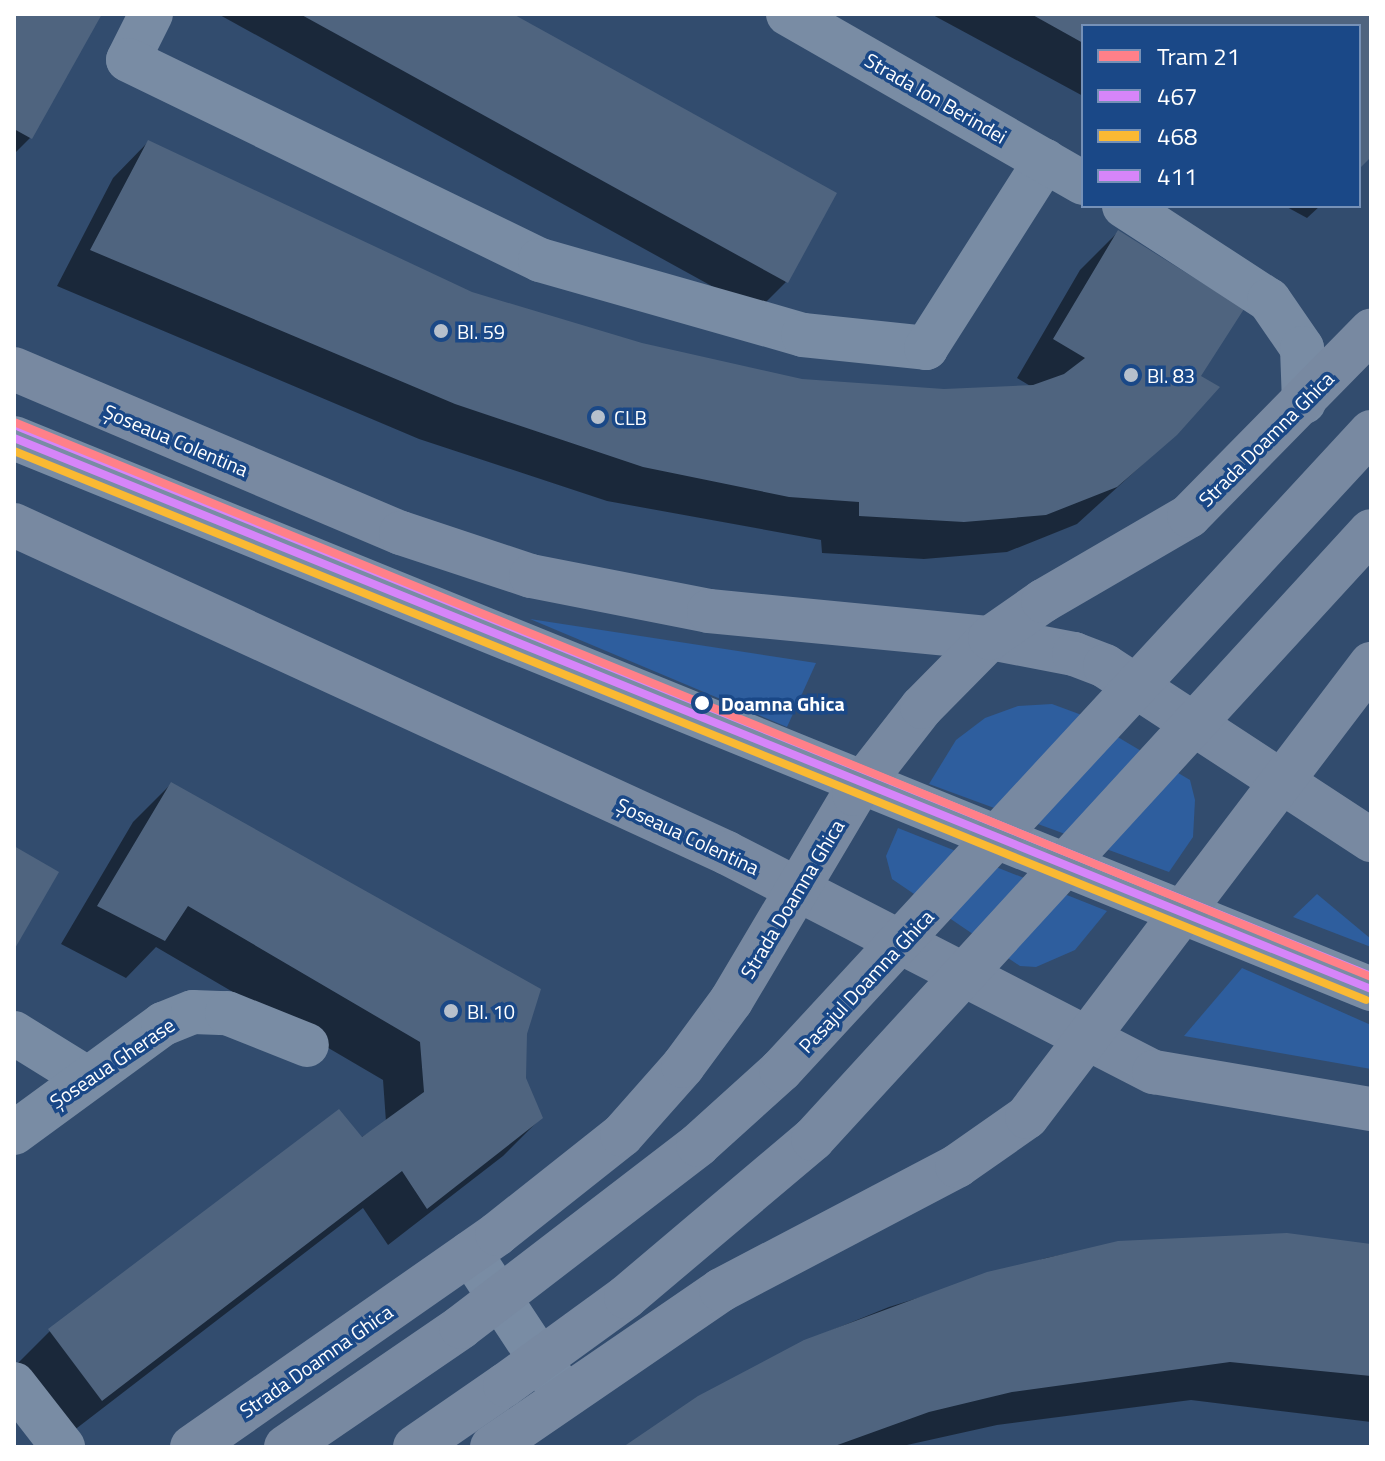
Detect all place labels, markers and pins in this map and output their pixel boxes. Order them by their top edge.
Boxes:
place label: Bl. 59 [457,319,505,343]
marker: Bl. 59 [432,322,450,340]
place label: Bl. 83 [1147,363,1195,387]
marker: Bl. 83 [1122,366,1140,384]
place label: CLB [614,405,647,429]
marker: CLB [589,408,607,426]
marker: Doamna Ghica [690,691,714,715]
place label: Doamna Ghica [721,691,845,715]
place label: Bl. 10 [467,999,515,1023]
marker: Bl. 10 [442,1002,460,1020]

